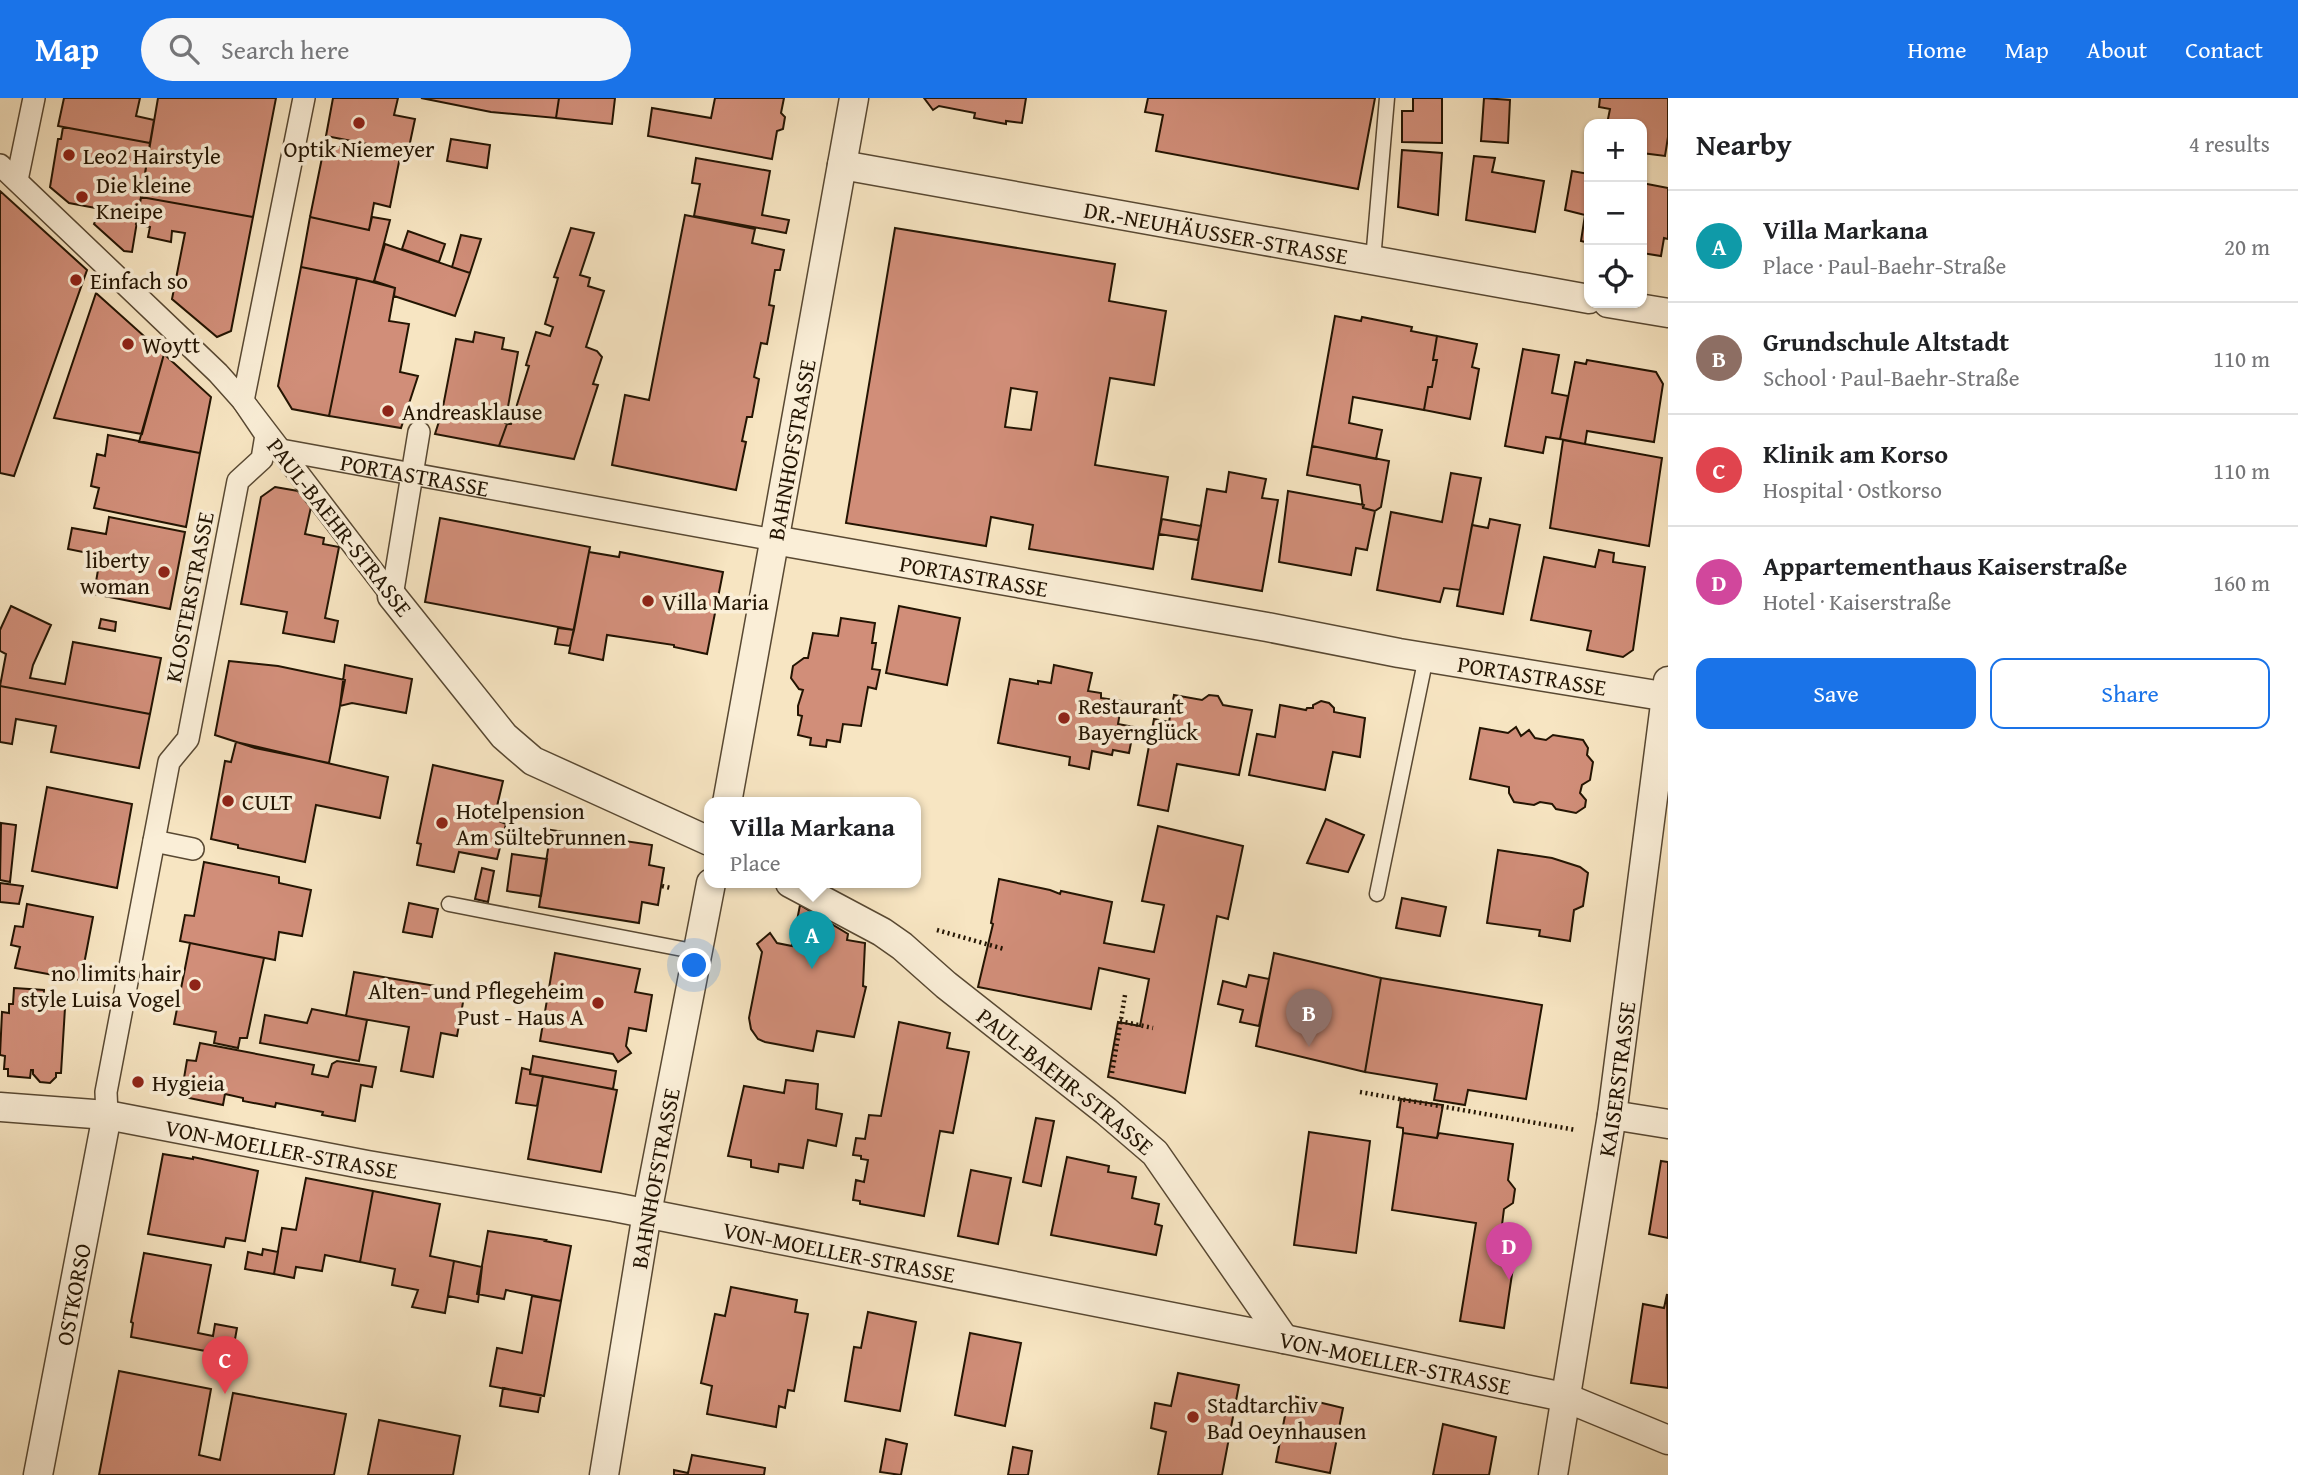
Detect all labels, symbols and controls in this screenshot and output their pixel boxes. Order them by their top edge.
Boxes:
search box [141,18,631,81]
text: Map [35,25,99,73]
icon: search [165,30,203,68]
text: Search here [221,30,349,69]
text: Home [1908,32,1967,67]
text: Map [2005,32,2049,67]
text: About [2087,32,2147,67]
text: Contact [2185,32,2263,67]
marker: Optik Niemeyer [351,115,367,131]
map controls [1584,119,1647,308]
button: + [1584,119,1647,182]
text: Nearby [1696,122,1792,166]
text: 4 results [2189,127,2270,160]
place label: Optik Niemeyer [284,132,435,165]
place label: Leo2 Hairstyle [83,139,221,172]
marker: Leo2 Hairstyle [61,147,77,163]
place label: Die kleine Kneipe [96,168,191,227]
button: − [1584,182,1647,245]
marker: Die kleine Kneipe [74,189,90,205]
street label: DR.-NEUHÄUSSER-STRASSE [1081,192,1351,272]
text: Villa Markana [1763,210,1928,249]
text: A [1712,230,1726,263]
text: 20 m [2224,230,2270,263]
button: locate [1584,245,1647,308]
text: Place · Paul-Baehr-Straße [1763,249,2006,282]
place label: Einfach so [90,264,188,297]
marker: Einfach so [68,272,84,288]
text: Grundschule Altstadt [1763,322,2009,361]
place label: Woytt [142,328,200,361]
marker: Woytt [120,336,136,352]
text: B [1712,342,1726,375]
text: 110 m [2213,342,2270,375]
street label: BAHNHOFSTRASSE [758,357,823,543]
text: School · Paul-Baehr-Straße [1763,361,2020,394]
place label: Andreasklause [402,395,542,428]
marker: Andreasklause [380,403,396,419]
street label: PAUL-BAEHR-STRASSE [260,431,420,623]
text: Klinik am Korso [1763,434,1948,473]
street label: PORTASTRASSE [338,445,492,504]
text: C [1712,454,1726,487]
text: 110 m [2213,454,2270,487]
text: Hospital · Ostkorso [1763,473,1942,506]
street label: KLOSTERSTRASSE [156,509,222,685]
place label: liberty woman [80,543,151,602]
street label: PORTASTRASSE [897,546,1051,605]
text: Appartementhaus Kaiserstraße [1763,546,2127,585]
marker: liberty woman [156,564,172,580]
text: D [1712,566,1726,599]
text: 160 m [2213,566,2270,599]
place label: Villa Maria [662,585,769,618]
text: Hotel · Kaiserstraße [1763,585,1951,618]
marker: Villa Maria [640,593,656,609]
street label: PORTASTRASSE [1455,646,1609,703]
button: Save [1696,658,1976,729]
button: Share [1990,658,2270,729]
place label: Restaurant Bayernglück [1078,689,1198,748]
marker: Restaurant Bayernglück [1056,710,1072,726]
place label: CULT [242,785,292,818]
marker: CULT [220,793,236,809]
place label: Hotelpension Am Sültebrunnen [456,794,626,853]
popup [704,797,921,888]
text: Villa Markana [730,807,895,846]
marker: Hotelpension Am Sültebrunnen [434,815,450,831]
text: Place [730,846,781,879]
pin: A [789,911,835,969]
your location [677,948,711,982]
place label: no limits hair style Luisa Vogel [21,956,182,1015]
place label: Alten- und Pflegeheim Pust - Haus A [368,974,584,1033]
marker: no limits hair style Luisa Vogel [187,977,203,993]
pin: B [1286,989,1332,1047]
marker: Alten- und Pflegeheim Pust - Haus A [590,995,606,1011]
street label: PAUL-BAEHR-STRASSE [970,999,1162,1162]
street label: KAISERSTRASSE [1589,1000,1643,1159]
place label: Hygieia [152,1066,225,1099]
marker: Hygieia [130,1074,146,1090]
street label: BAHNHOFSTRASSE [622,1085,687,1271]
street label: VON-MOELLER-STRASSE [162,1110,400,1186]
street label: VON-MOELLER-STRASSE [720,1212,958,1290]
pin: D [1486,1222,1532,1280]
street label: OSTKORSO [47,1240,99,1348]
street label: VON-MOELLER-STRASSE [1276,1322,1514,1402]
pin: C [202,1336,248,1394]
place label: Stadtarchiv Bad Oeynhausen [1207,1388,1367,1447]
marker: Stadtarchiv Bad Oeynhausen [1185,1409,1201,1425]

